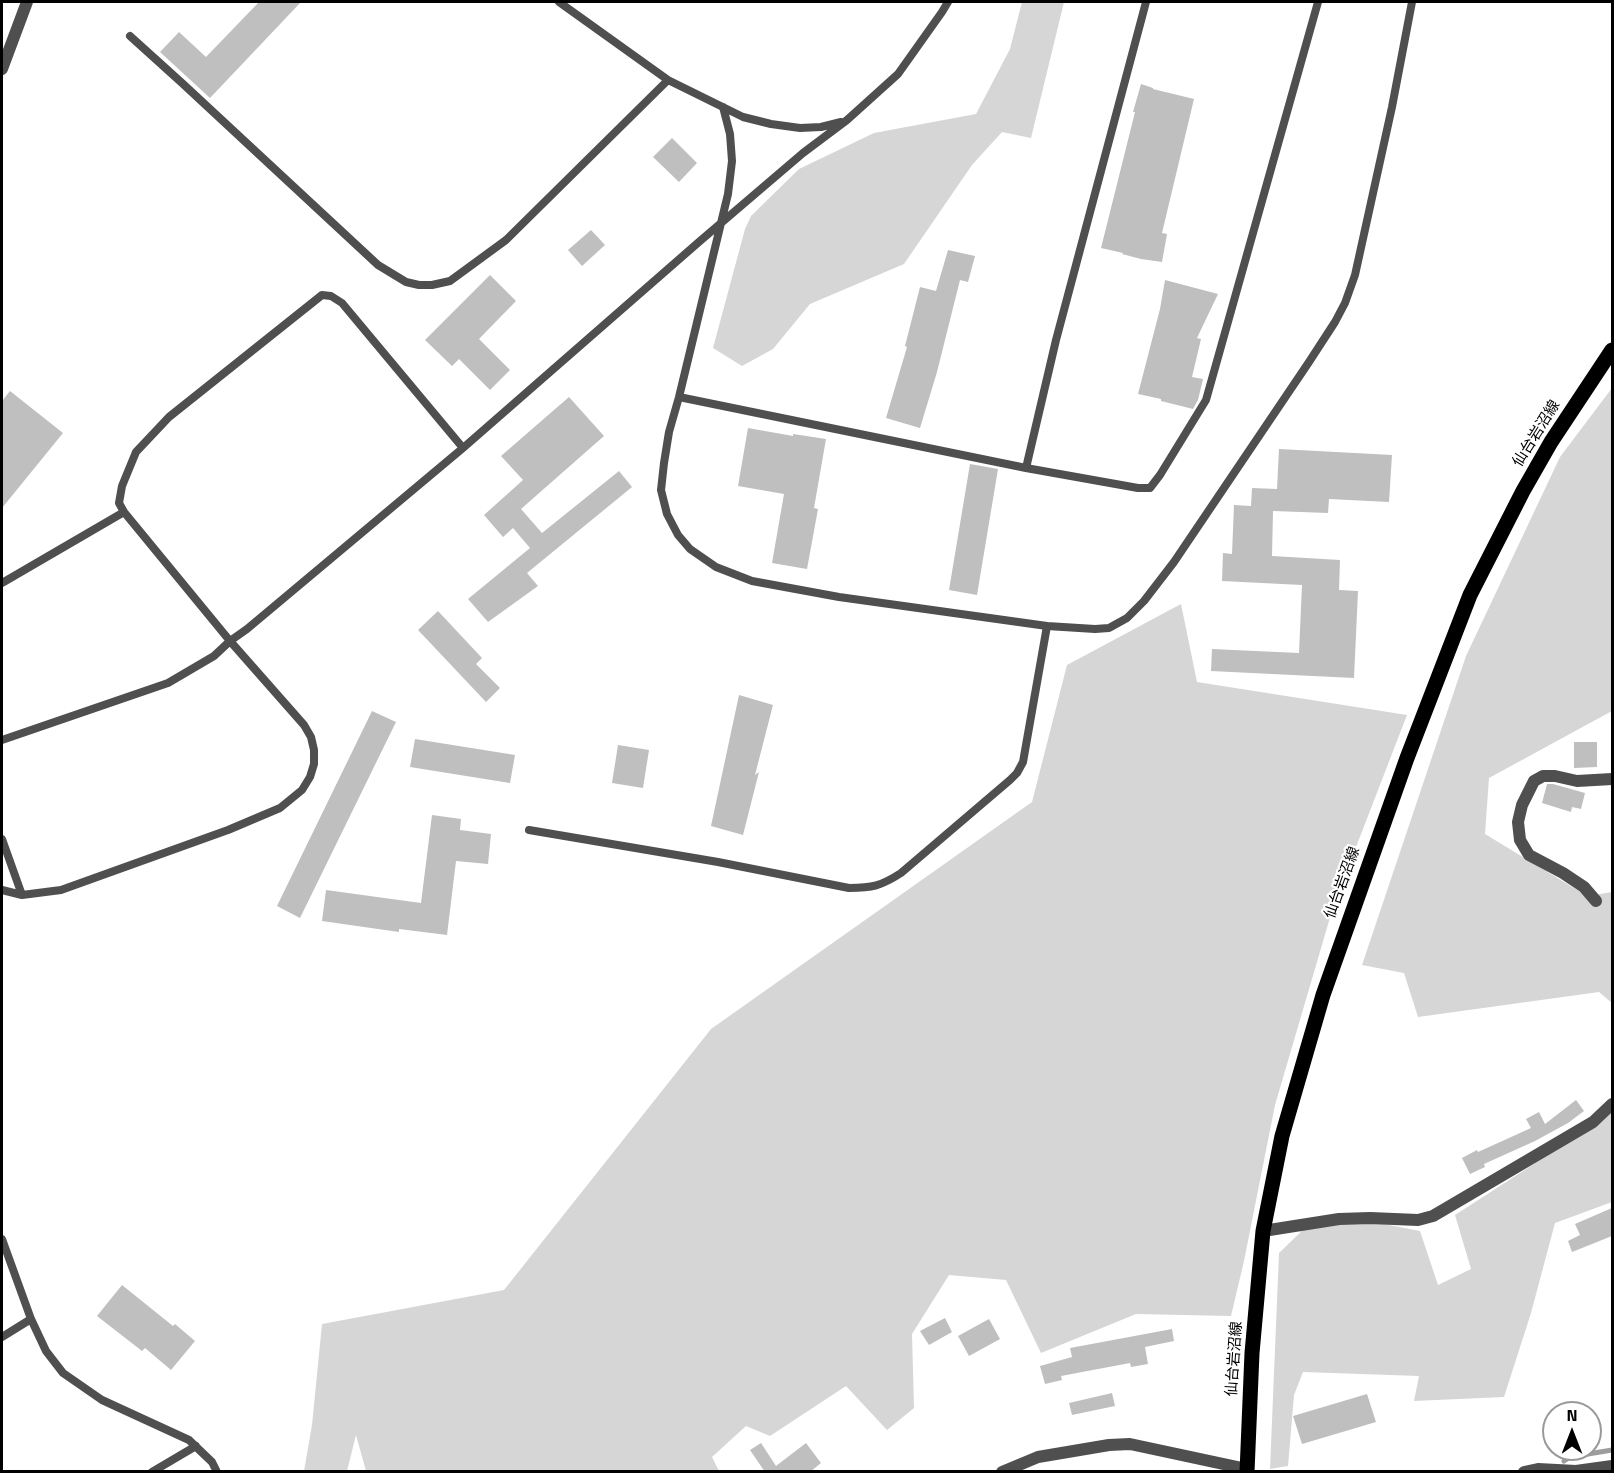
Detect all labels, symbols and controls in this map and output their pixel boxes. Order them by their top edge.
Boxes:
street label: 仙台岩沼線 [1509,397,1565,471]
street label: 仙台岩沼線 [1322,845,1364,921]
street label: 仙台岩沼線 [1223,1321,1247,1397]
north arrow [1542,1401,1602,1461]
text: N [1566,1403,1578,1427]

